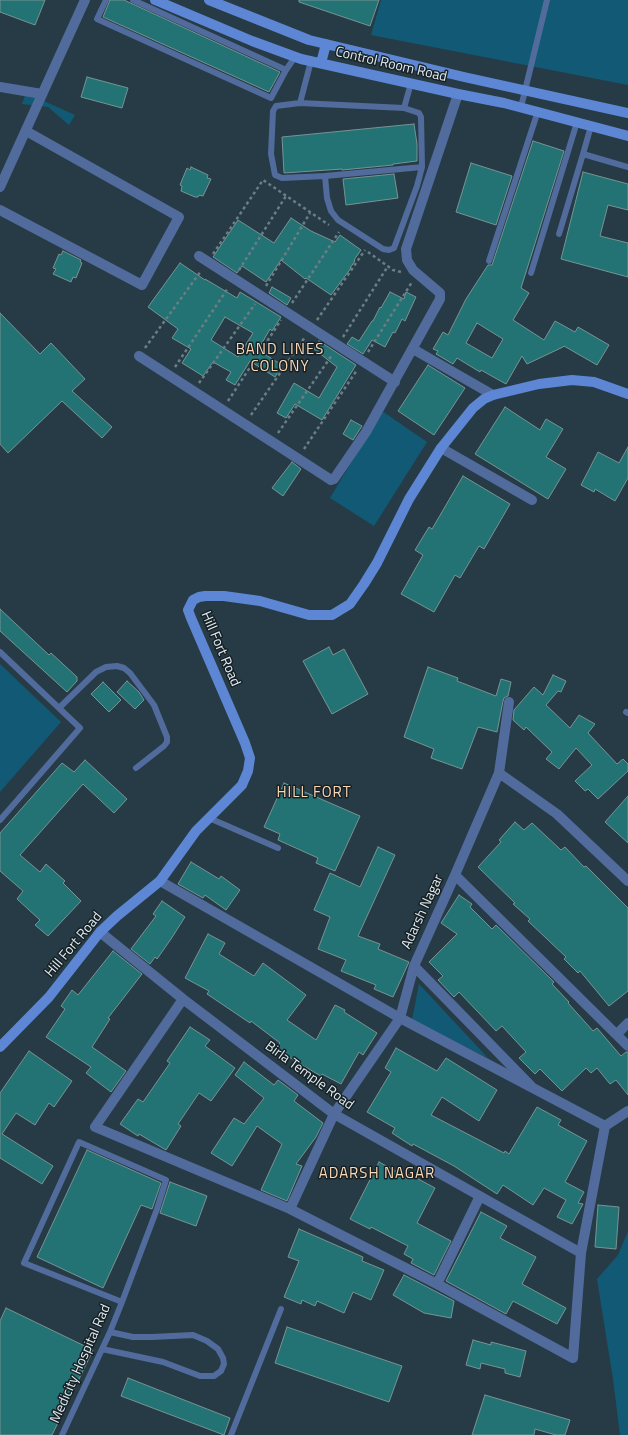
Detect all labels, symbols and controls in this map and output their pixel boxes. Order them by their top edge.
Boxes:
street label: Control Room Road [334,44,448,86]
district label: BAND LINES COLONY [236,341,324,376]
street label: Hill Fort Road [197,609,243,689]
district label: HILL FORT [276,784,352,802]
street label: Adarsh Nagar [398,872,448,952]
street label: Hill Fort Road [42,909,106,981]
street label: Birla Temple Road [261,1038,357,1114]
district label: ADARSH NAGAR [319,1165,435,1183]
street label: Medicity Hospital Rad [47,1302,115,1426]

